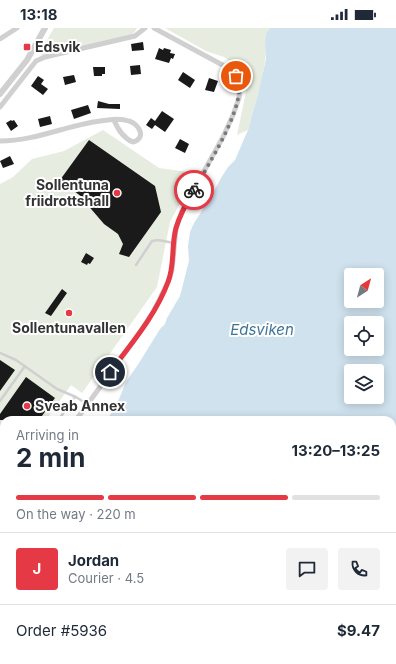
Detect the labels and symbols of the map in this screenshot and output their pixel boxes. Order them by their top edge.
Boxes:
place label: Edsvik [35,38,81,55]
marker: Edsvik [22,42,32,52]
pin [219,59,253,93]
courier [174,170,214,210]
place label: Sollentuna friidrottshall [25,176,109,209]
marker: Sollentuna friidrottshall [112,188,122,198]
north arrow [344,268,384,308]
marker: Sollentunavallen [64,308,74,318]
place label: Sollentunavallen [12,319,126,336]
water label: Edsviken [230,320,294,339]
pin [93,355,127,389]
place label: Sveab Annex [35,397,125,414]
marker: Sveab Annex [22,401,32,411]

